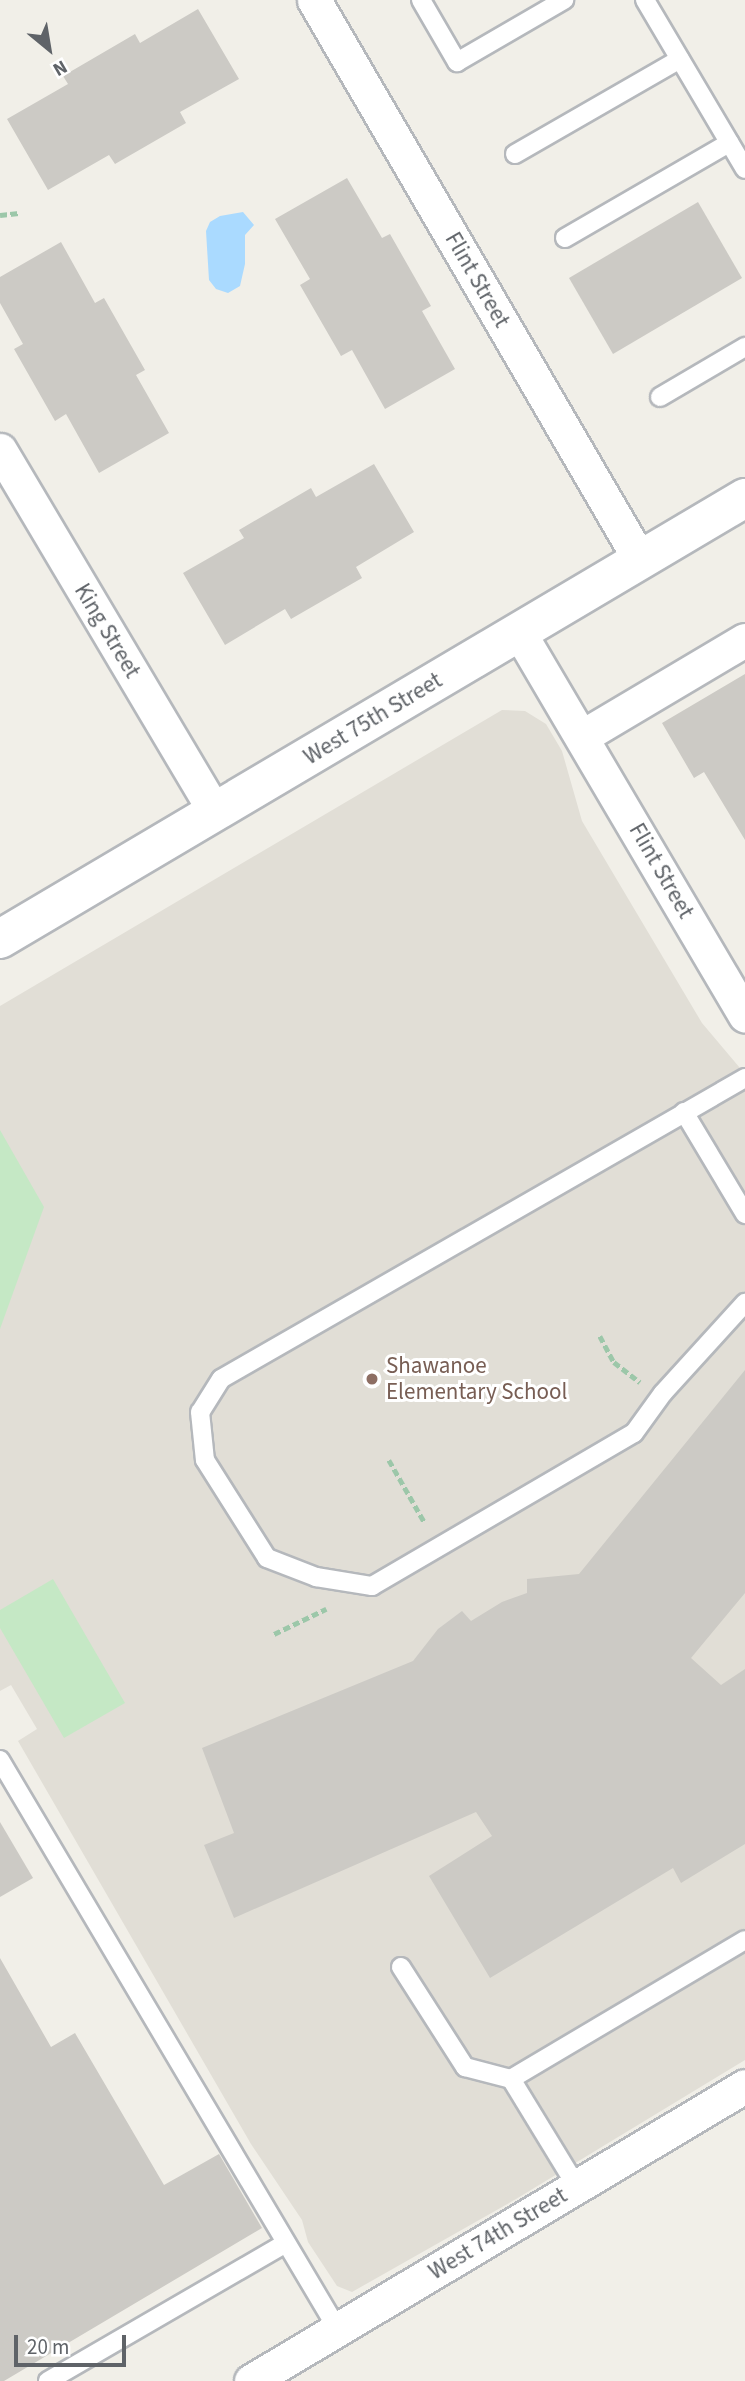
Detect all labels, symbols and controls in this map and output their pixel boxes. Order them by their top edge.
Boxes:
north arrow [14,14,84,84]
text: N [48,53,72,82]
street label: Flint Street [439,227,515,333]
street label: King Street [68,579,146,683]
street label: West 75th Street [299,667,447,771]
street label: Flint Street [623,818,699,924]
place label: Shawanoe Elementary School [386,1352,567,1406]
marker: Shawanoe Elementary School [364,1371,380,1387]
street label: West 74th Street [424,2182,572,2286]
scale bar [18,2322,130,2366]
text: 20 m [27,2332,69,2362]

